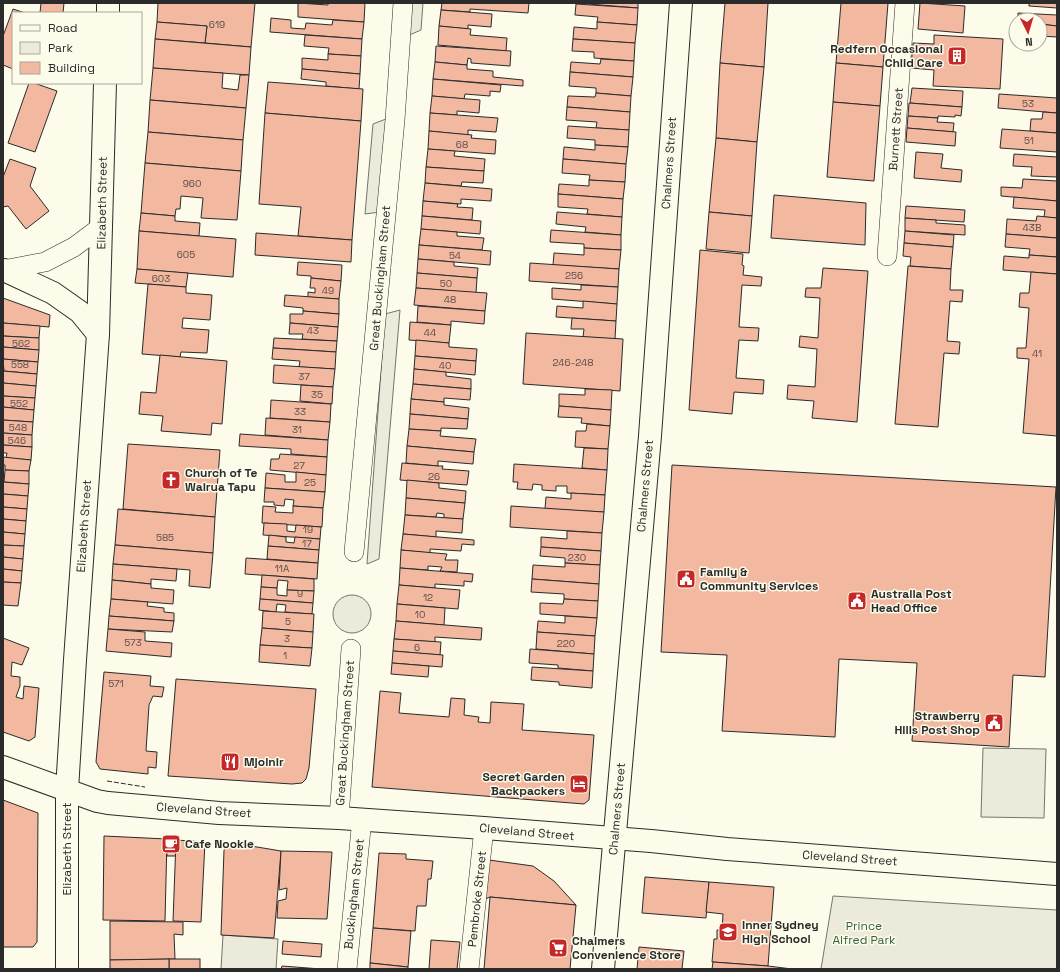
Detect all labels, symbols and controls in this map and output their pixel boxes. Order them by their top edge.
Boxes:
legend [12,12,142,84]
north arrow [1008,12,1048,52]
house number: 619 [209,18,225,31]
text: Road [48,20,77,36]
text: N [1025,35,1033,49]
text: Park [48,40,73,56]
place label: Redfern Occasional Child Care [830,41,943,71]
building icon: Redfern Occasional Child Care [946,45,968,67]
text: Building [48,60,95,76]
street label: Burnett Street [885,87,907,171]
house number: 53 [1022,97,1034,110]
street label: Chalmers Street [658,116,680,210]
house number: 51 [1024,134,1034,147]
house number: 68 [456,138,468,151]
street label: Elizabeth Street [93,156,111,250]
house number: 960 [183,177,201,190]
street label: Great Buckingham Street [366,205,394,351]
house number: 43B [1023,221,1042,234]
house number: 605 [177,248,195,261]
house number: 54 [449,249,461,262]
house number: 256 [565,269,583,282]
house number: 603 [152,272,170,285]
house number: 50 [440,277,452,290]
house number: 49 [322,284,334,297]
house number: 48 [444,293,456,306]
house number: 43 [307,324,319,337]
house number: 44 [424,326,436,339]
house number: 562 [12,337,30,350]
house number: 41 [1032,347,1042,360]
house number: 246-248 [553,356,593,369]
house number: 558 [11,358,29,371]
house number: 40 [439,359,451,372]
house number: 37 [298,370,310,383]
house number: 35 [311,388,323,401]
house number: 552 [10,397,28,410]
house number: 33 [294,405,306,418]
house number: 548 [9,421,27,434]
house number: 31 [292,423,302,436]
house number: 546 [8,434,26,447]
street label: Chalmers Street [633,439,657,533]
house number: 27 [293,459,305,472]
place label: Church of Te Wairua Tapu [185,465,257,495]
church icon: Church of Te Wairua Tapu [160,469,182,491]
house number: 26 [428,470,440,483]
house number: 25 [304,476,316,489]
street label: Elizabeth Street [73,479,95,573]
house number: 19 [303,523,313,536]
house number: 585 [156,531,174,544]
house number: 17 [302,537,312,550]
house number: 230 [568,551,586,564]
house number: 11A [275,562,290,575]
place label: Family & Community Services [700,564,818,594]
public building icon: Family & Community Services [675,568,697,590]
place label: Australia Post Head Office [871,586,952,616]
house number: 9 [297,587,303,600]
public building icon: Australia Post Head Office [846,590,868,612]
house number: 12 [423,591,433,604]
house number: 10 [415,608,425,621]
house number: 5 [285,615,291,628]
house number: 3 [284,632,290,645]
house number: 573 [124,636,142,649]
house number: 220 [557,637,575,650]
house number: 6 [414,641,420,654]
house number: 1 [283,649,287,662]
street label: Great Buckingham Street [332,660,358,806]
house number: 571 [108,677,124,690]
place label: Strawberry Hills Post Shop [894,708,980,738]
public building icon: Strawberry Hills Post Shop [983,712,1005,734]
restaurant icon: Mjolnir [219,751,241,773]
place label: Mjolnir [244,754,284,770]
street label: Chalmers Street [605,762,629,856]
place label: Secret Garden Backpackers [483,769,565,799]
hotel icon: Secret Garden Backpackers [568,773,590,795]
street label: Cleveland Street [156,799,252,821]
street label: Elizabeth Street [59,803,75,895]
street label: Cleveland Street [479,820,575,844]
cafe icon: Cafe Nookie [160,833,182,855]
place label: Cafe Nookie [185,836,254,852]
street label: Buckingham Street [340,838,368,950]
street label: Cleveland Street [802,847,898,869]
street label: Pembroke Street [464,850,490,948]
place label: Inner Sydney High School [742,917,819,947]
park label: Prince Alfred Park [833,918,896,948]
school or university icon: Inner Sydney High School [717,921,739,943]
place label: Chalmers Convenience Store [572,933,681,963]
supermarket icon: Chalmers Convenience Store [547,937,569,959]

